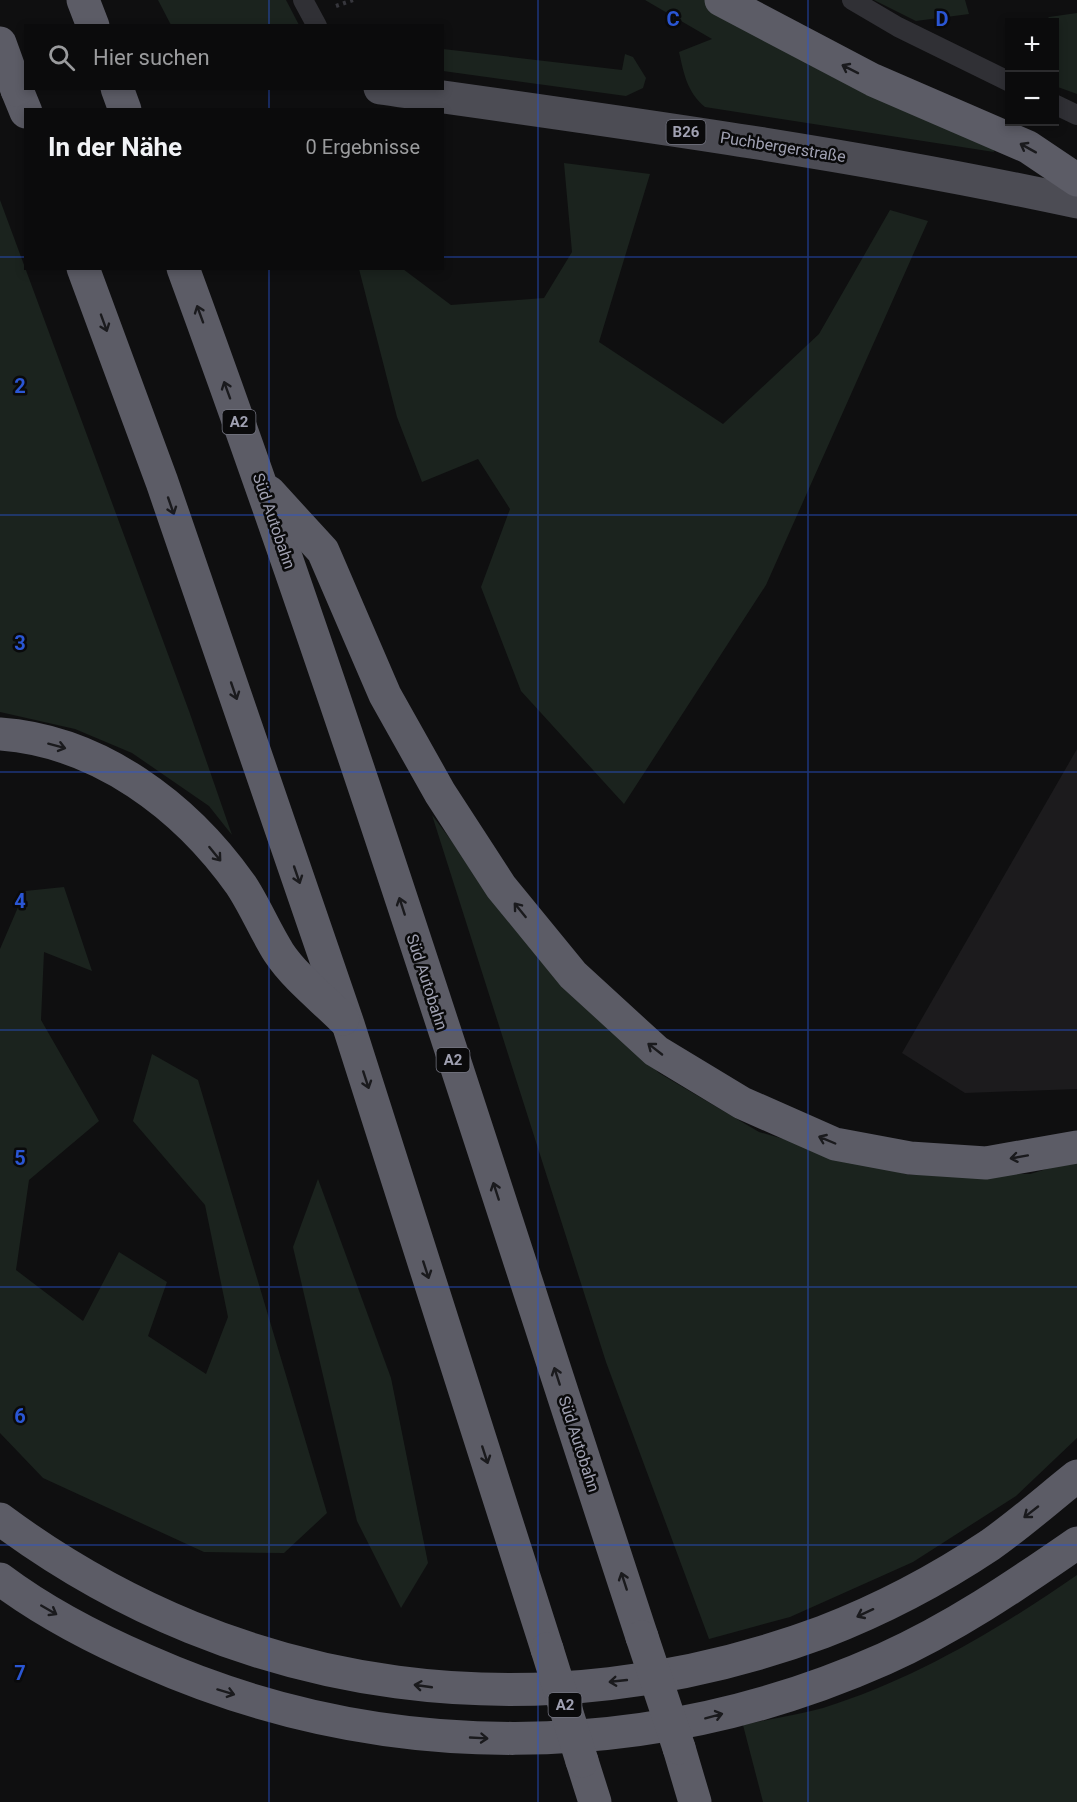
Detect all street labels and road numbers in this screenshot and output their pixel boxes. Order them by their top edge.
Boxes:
road number: B26 [666,120,706,144]
street label: Puchbergerstraße [719,128,847,166]
road number: A2 [222,410,256,434]
street label: Süd Autobahn [249,471,299,571]
street label: Süd Autobahn [403,931,451,1033]
road number: A2 [436,1048,470,1072]
street label: Süd Autobahn [555,1393,603,1495]
road number: A2 [548,1693,582,1717]

